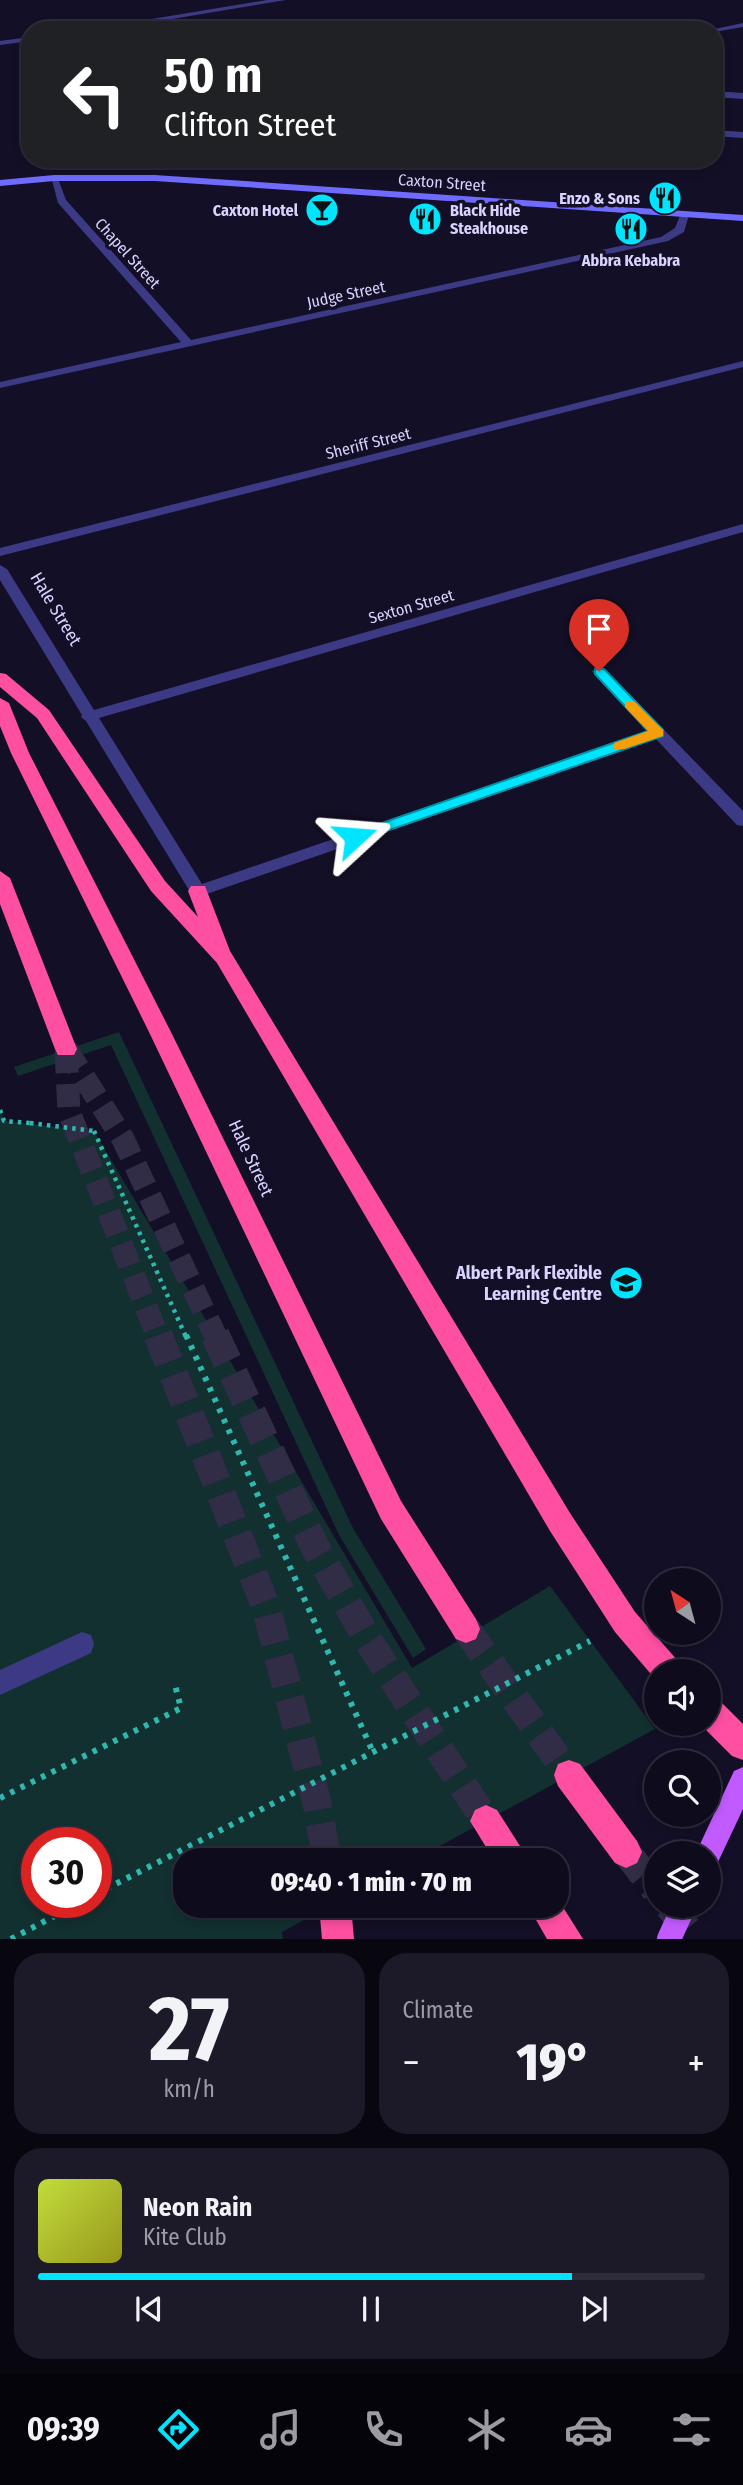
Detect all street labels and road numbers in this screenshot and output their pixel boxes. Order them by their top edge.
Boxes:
street label: Caxton Street [398,170,487,195]
street label: Chapel Street [91,214,165,293]
street label: Judge Street [305,277,388,312]
street label: Sheriff Street [324,424,413,463]
street label: Hale Street [26,568,86,650]
street label: Sexton Street [366,585,457,628]
street label: Hale Street [224,1116,278,1200]

